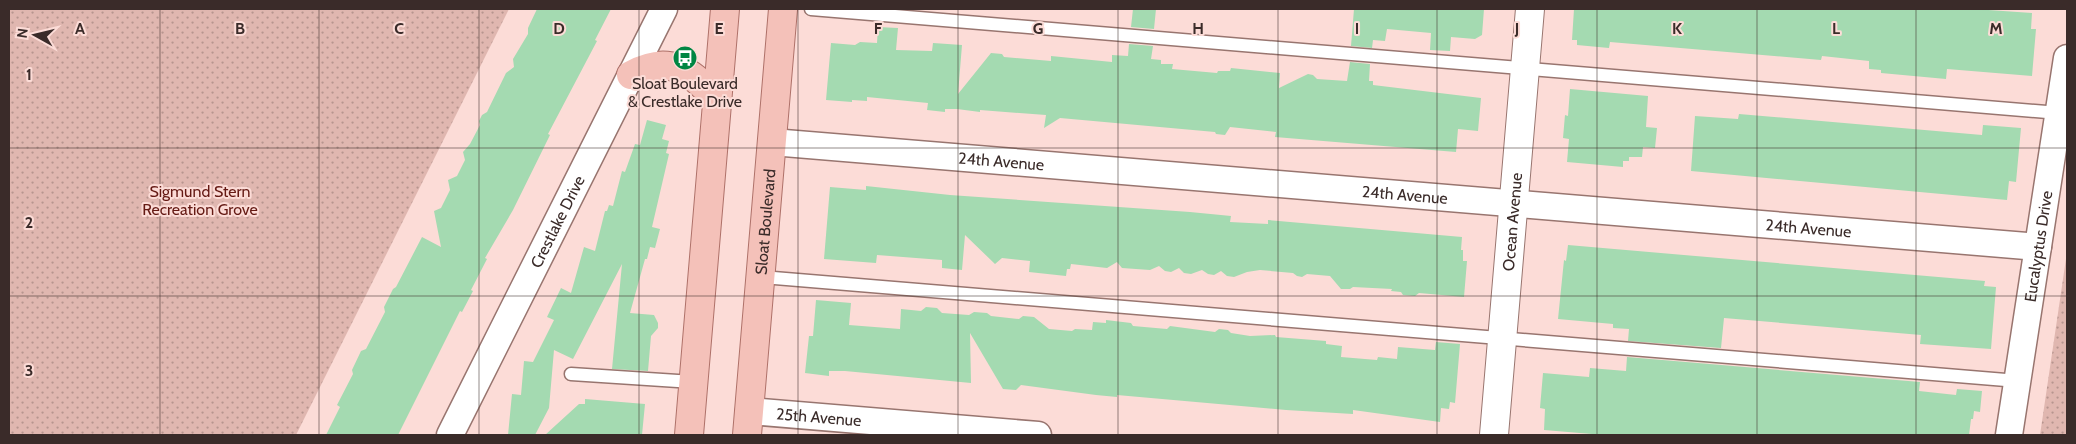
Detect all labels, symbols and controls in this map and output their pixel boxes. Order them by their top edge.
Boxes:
north arrow [10,10,60,60]
text: A [75,19,85,38]
text: B [235,19,245,38]
text: C [394,19,404,38]
text: D [553,19,565,38]
text: E [714,19,724,38]
text: F [874,19,883,38]
text: G [1033,19,1043,38]
text: H [1192,19,1204,38]
text: I [1355,19,1359,38]
text: J [1514,19,1519,38]
text: K [1672,19,1682,38]
text: L [1832,19,1840,38]
text: M [1989,19,2003,38]
text: N [13,27,32,39]
bus stop icon: Sloat Boulevard & Crestlake Drive [672,45,698,71]
text: 1 [26,65,32,84]
place label: Sloat Boulevard & Crestlake Drive [628,74,742,111]
street label: 24th Avenue [957,148,1045,175]
street label: Sloat Boulevard [752,168,779,275]
street label: Crestlake Drive [527,172,589,271]
street label: Ocean Avenue [1499,172,1526,272]
park label: Sigmund Stern Recreation Grove [142,182,258,219]
street label: 24th Avenue [1361,182,1448,208]
street label: Eucalyptus Drive [2021,189,2056,303]
text: 2 [25,213,33,232]
street label: 24th Avenue [1765,215,1852,241]
text: 3 [25,361,33,380]
street label: 25th Avenue [775,404,862,430]

